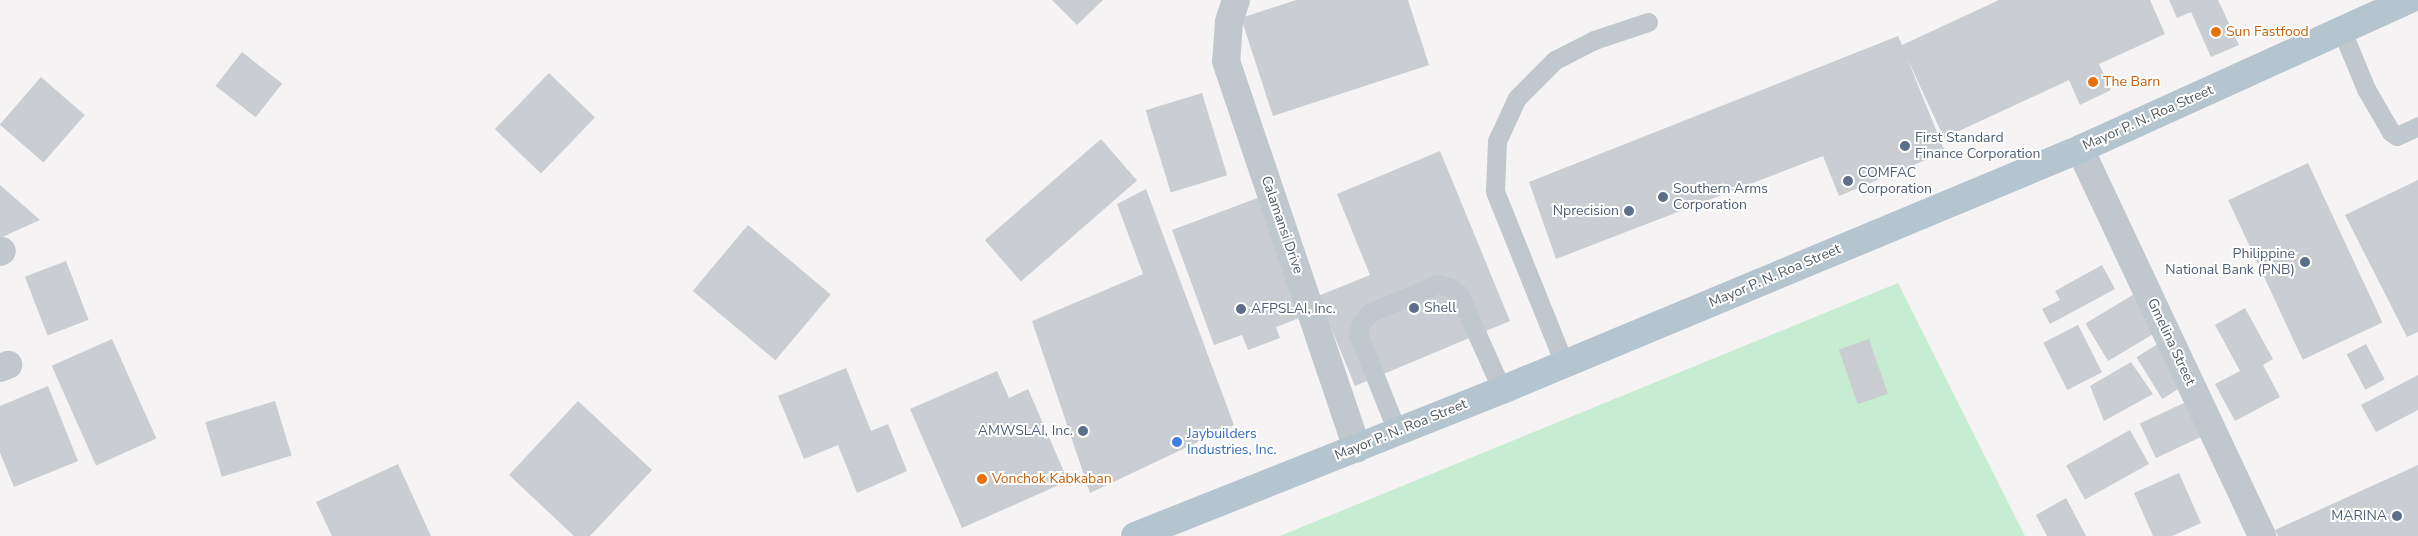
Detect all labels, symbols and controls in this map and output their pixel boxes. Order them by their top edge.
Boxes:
place label: Sun Fastfood [2226,24,2309,40]
marker: Sun Fastfood [2210,26,2222,38]
place label: The Barn [2103,74,2160,90]
marker: The Barn [2087,76,2099,88]
street label: Mayor P. N. Roa Street [2080,82,2216,154]
place label: First Standard Finance Corporation [1915,130,2041,162]
marker: First Standard Finance Corporation [1899,140,1911,152]
place label: COMFAC Corporation [1858,165,1932,198]
street label: Calamansi Drive [1257,174,1307,276]
marker: COMFAC Corporation [1842,175,1854,187]
place label: Southern Arms Corporation [1673,181,1768,213]
marker: Southern Arms Corporation [1657,191,1669,203]
place label: Nprecision [1553,203,1619,219]
marker: Nprecision [1623,205,1635,217]
street label: Mayor P. N. Roa Street [1707,241,1843,311]
place label: Philippine National Bank (PNB) [2165,246,2295,278]
marker: Philippine National Bank (PNB) [2299,256,2311,268]
street label: Gmelina Street [2143,296,2199,388]
place label: Shell [1424,300,1456,316]
place label: AFPSLAI, Inc. [1251,301,1336,317]
marker: Shell [1408,302,1420,314]
marker: AFPSLAI, Inc. [1235,303,1247,315]
street label: Mayor P. N. Roa Street [1332,396,1470,464]
place label: AMWSLAI, Inc. [978,423,1073,439]
marker: AMWSLAI, Inc. [1077,425,1089,437]
place label: Jaybuilders Industries, Inc. [1187,426,1277,458]
marker: Jaybuilders Industries, Inc. [1171,436,1183,448]
place label: Vonchok Kabkaban [992,471,1112,487]
marker: Vonchok Kabkaban [976,473,988,485]
place label: MARINA [2331,508,2387,524]
marker: MARINA [2391,510,2403,522]

